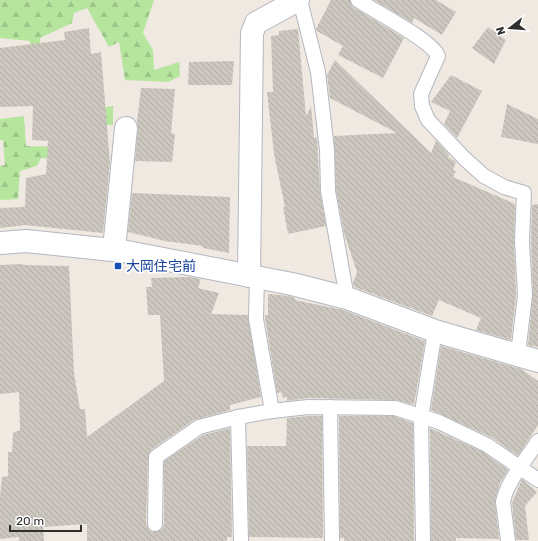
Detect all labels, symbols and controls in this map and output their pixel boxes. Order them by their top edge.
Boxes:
north arrow [490,8,530,48]
text: N [494,25,508,36]
place label: 大岡住宅前 [126,258,196,275]
marker: 大岡住宅前 [113,261,123,271]
scale bar [10,507,81,533]
text: 20 m [16,514,44,528]

